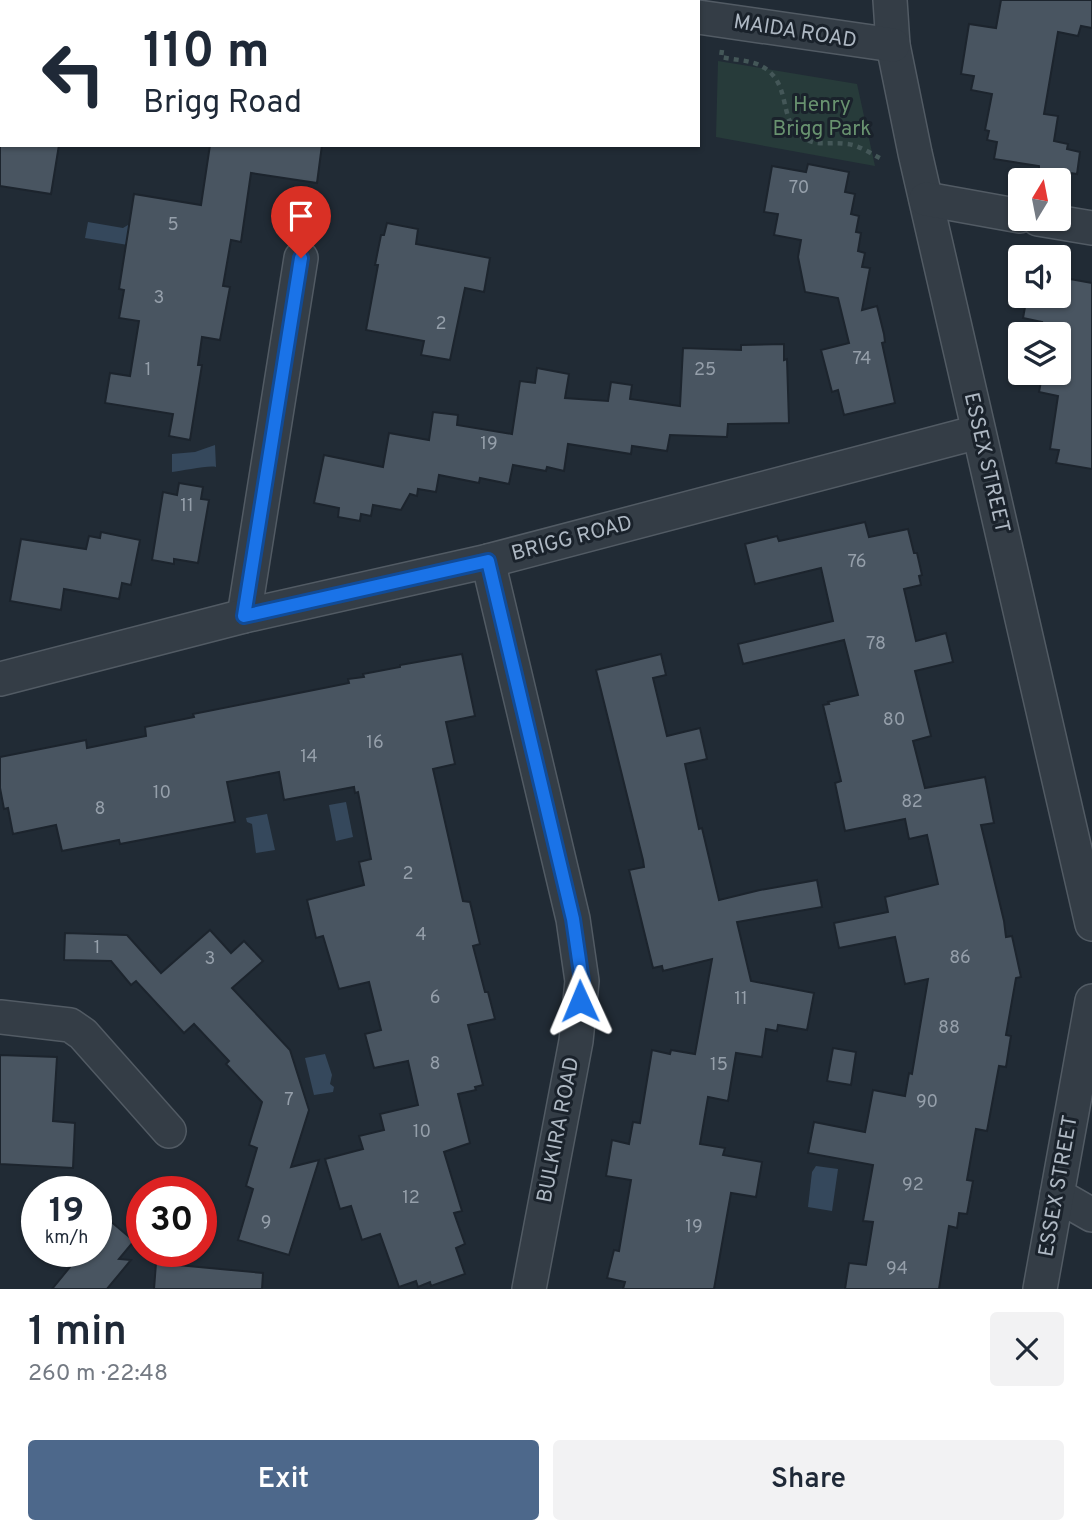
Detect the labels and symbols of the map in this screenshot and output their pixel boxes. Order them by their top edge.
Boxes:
street label: MAIDA ROAD [731,9,859,55]
park label: Henry Brigg Park [772,92,872,143]
north arrow [1008,168,1071,231]
house number: 70 [789,177,809,200]
pin [271,186,331,258]
house number: 5 [167,214,179,237]
house number: 3 [154,287,164,310]
house number: 2 [435,313,447,336]
house number: 74 [853,348,871,371]
house number: 1 [145,359,151,382]
house number: 25 [694,359,716,382]
street label: ESSEX STREET [957,390,1015,536]
house number: 19 [480,433,498,456]
house number: 11 [180,495,194,518]
street label: BRIGG ROAD [509,510,635,568]
house number: 76 [847,551,867,574]
house number: 78 [866,633,886,656]
house number: 80 [883,709,905,732]
house number: 16 [366,732,384,755]
house number: 14 [300,746,318,769]
house number: 10 [153,782,171,805]
house number: 82 [901,791,923,814]
house number: 8 [95,798,106,821]
house number: 2 [402,863,414,886]
house number: 4 [415,924,427,947]
house number: 1 [94,937,100,960]
house number: 86 [949,947,971,970]
house number: 3 [205,948,215,971]
position arrow [543,964,617,1038]
house number: 6 [430,987,440,1010]
house number: 11 [734,988,748,1011]
house number: 88 [938,1017,960,1040]
house number: 8 [430,1053,441,1076]
house number: 15 [710,1054,728,1077]
street label: BULKIRA ROAD [532,1055,586,1205]
house number: 7 [284,1089,294,1112]
house number: 90 [916,1091,938,1114]
street label: ESSEX STREET [1033,1113,1085,1259]
house number: 10 [413,1121,431,1144]
house number: 92 [902,1174,924,1197]
speed limit sign: 30 [126,1176,217,1267]
house number: 12 [402,1187,420,1210]
house number: 9 [261,1212,271,1235]
house number: 19 [685,1216,703,1239]
house number: 94 [886,1258,908,1281]

